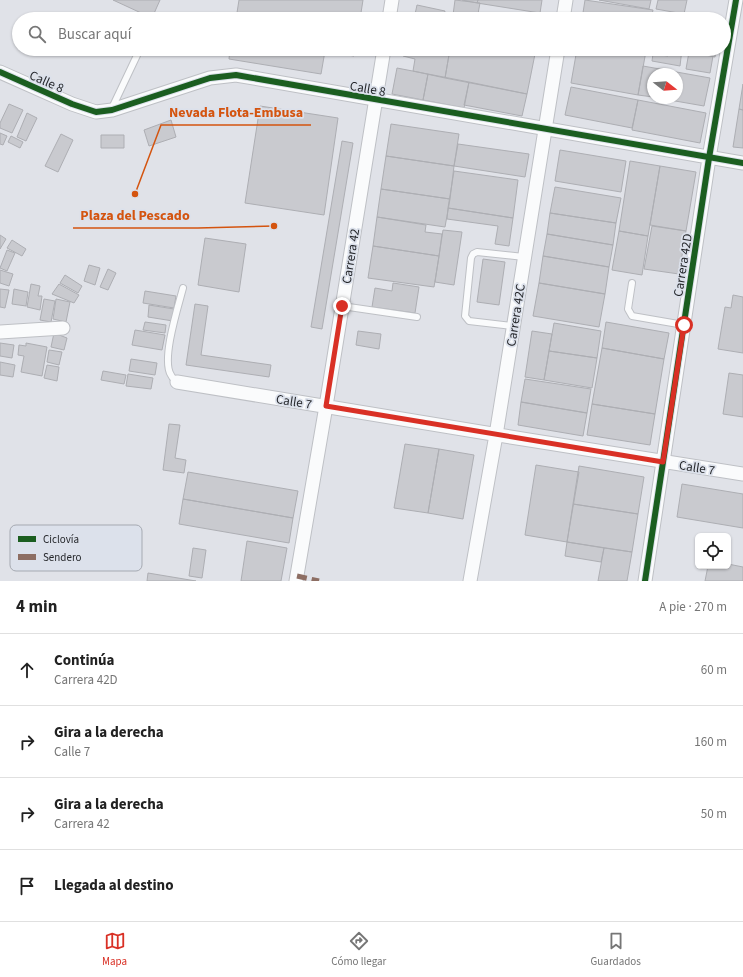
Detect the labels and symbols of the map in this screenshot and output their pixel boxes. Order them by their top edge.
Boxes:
street label: Calle 8 [26,66,67,97]
north arrow [647,68,683,104]
street label: Calle 8 [348,77,387,101]
callout: Nevada Flota-Embusa [161,99,311,125]
text: Nevada Flota-Embusa [169,103,303,123]
callout: Plaza del Pescado [73,202,198,228]
text: Plaza del Pescado [80,206,190,226]
street label: Carrera 42 [338,227,364,285]
street label: Carrera 42D [669,232,697,298]
street label: Carrera 42C [502,283,530,348]
route end [333,297,351,315]
route start [675,316,693,334]
street label: Calle 7 [275,390,313,414]
street label: Calle 7 [678,456,716,480]
legend [10,525,142,571]
text: Ciclovía [43,532,79,547]
text: Sendero [43,550,82,565]

